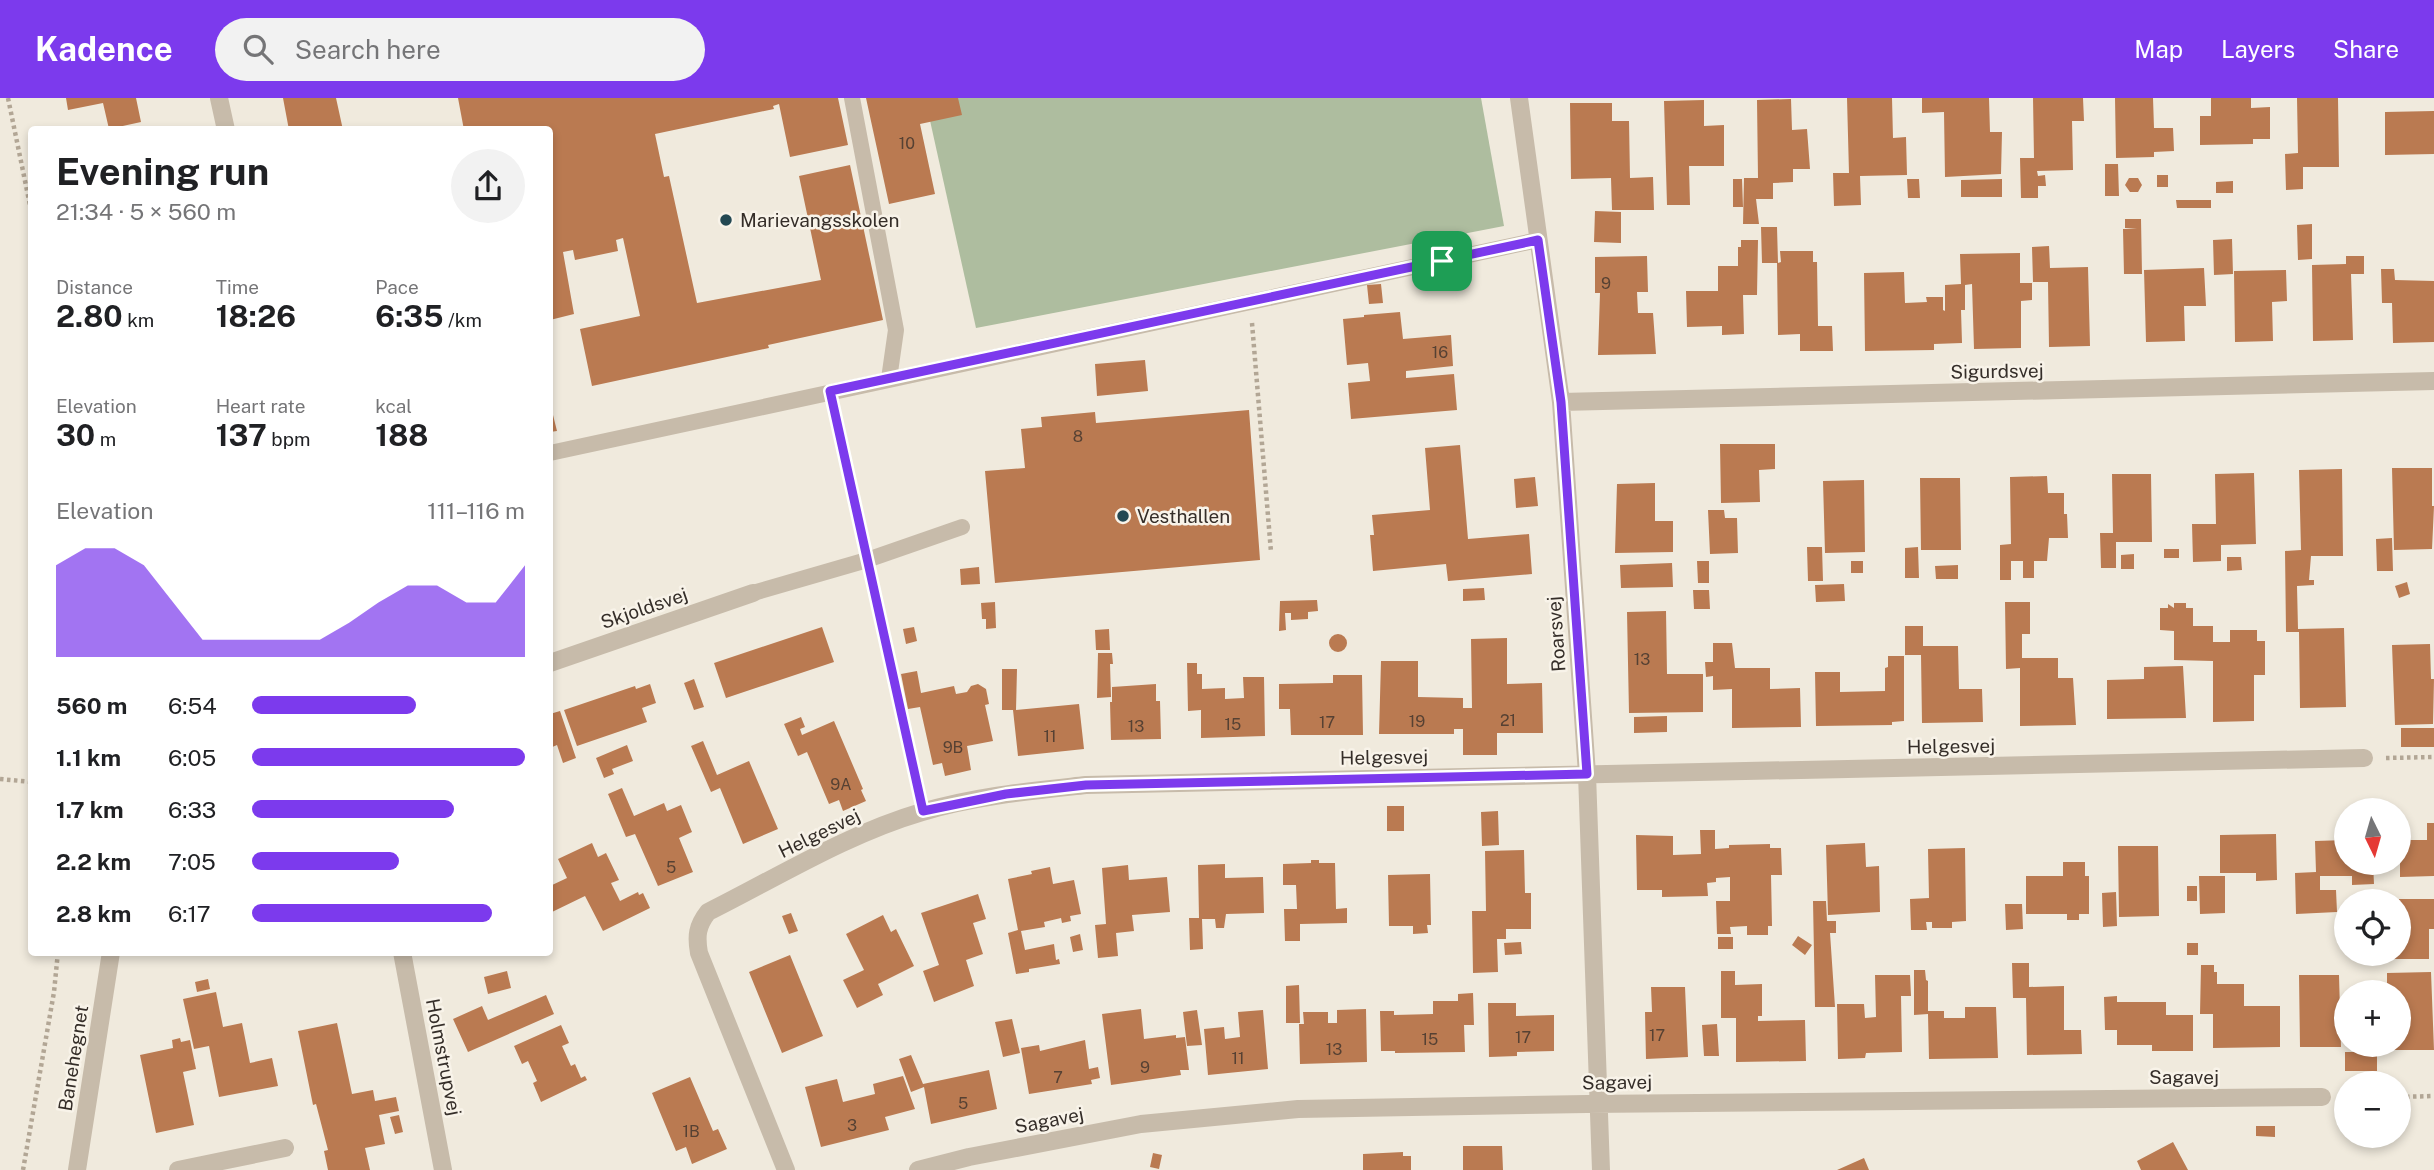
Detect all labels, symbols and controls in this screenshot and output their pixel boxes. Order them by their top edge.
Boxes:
search box [215,18,705,81]
text: Kadence [35,30,173,68]
icon: search [239,30,277,68]
text: Search here [295,34,441,65]
text: Map [2134,35,2183,63]
text: Layers [2221,35,2295,63]
text: Share [2333,35,2399,63]
house number: 10 [899,134,915,153]
text: Evening run [56,149,269,194]
button: share [451,149,525,223]
text: 21:34 · 5 × 560 m [56,198,236,225]
place label: Marievangsskolen [740,209,899,231]
marker: Marievangsskolen [718,212,734,228]
pin [1412,231,1472,291]
icon: arrive [1423,242,1461,280]
house number: 9 [1601,274,1611,293]
text: Distance [56,276,133,298]
text: Time [216,276,259,298]
text: Pace [375,276,419,298]
text: 2.80 [56,298,123,334]
text: 18:26 [216,298,296,334]
text: 6:35 [375,298,443,334]
text: km [123,309,154,331]
text: /km [443,309,482,331]
house number: 16 [1432,343,1448,362]
street label: Sigurdsvej [1950,359,2044,383]
text: Elevation [56,395,137,417]
text: Heart rate [216,395,305,417]
text: kcal [375,395,412,417]
text: 30 [56,417,95,453]
text: 137 [216,417,267,453]
text: 188 [375,417,428,453]
house number: 8 [1073,427,1083,446]
text: m [95,428,116,450]
text: bpm [267,428,310,450]
text: Elevation [56,497,154,524]
text: 111–116 m [427,497,525,524]
place label: Vesthallen [1137,505,1230,527]
marker: Vesthallen [1115,508,1131,524]
street label: Skjoldsvej [598,583,690,633]
street label: Roarsvej [1542,595,1570,673]
house number: 13 [1634,650,1650,669]
text: 560 m [56,692,127,719]
text: 6:54 [168,692,217,719]
house number: 21 [1500,711,1516,730]
house number: 19 [1409,712,1425,731]
house number: 17 [1319,713,1335,732]
house number: 15 [1225,715,1241,734]
house number: 13 [1128,717,1144,736]
house number: 11 [1043,727,1057,746]
street label: Helgesvej [1907,734,1995,758]
house number: 9B [943,738,963,757]
text: 1.1 km [56,744,121,771]
text: 6:05 [168,744,216,771]
street label: Helgesvej [1340,745,1428,769]
house number: 9A [830,775,852,794]
text: 1.7 km [56,796,124,823]
text: 6:33 [168,796,216,823]
north arrow [2334,798,2412,875]
map controls [2334,798,2411,1148]
street label: Helgesvej [775,804,863,862]
text: 2.2 km [56,848,131,875]
text: 7:05 [168,848,216,875]
house number: 5 [666,858,676,877]
button: locate [2334,889,2411,966]
text: 2.8 km [56,900,131,927]
text: 6:17 [168,900,211,927]
button: + [2334,980,2411,1057]
street label: Holmstrupvej [422,997,466,1117]
street label: Banehegnet [54,1003,92,1113]
house number: 17 [1649,1026,1665,1045]
house number: 17 [1515,1028,1531,1047]
house number: 15 [1422,1030,1438,1049]
house number: 13 [1326,1040,1342,1059]
house number: 11 [1231,1049,1245,1068]
house number: 9 [1140,1058,1150,1077]
street label: Sagavej [2149,1066,2219,1088]
house number: 7 [1053,1068,1063,1087]
street label: Sagavej [1582,1070,1652,1094]
button: − [2334,1071,2411,1148]
house number: 5 [958,1094,968,1113]
street label: Sagavej [1013,1103,1085,1137]
house number: 3 [847,1116,857,1135]
house number: 1B [682,1122,700,1141]

